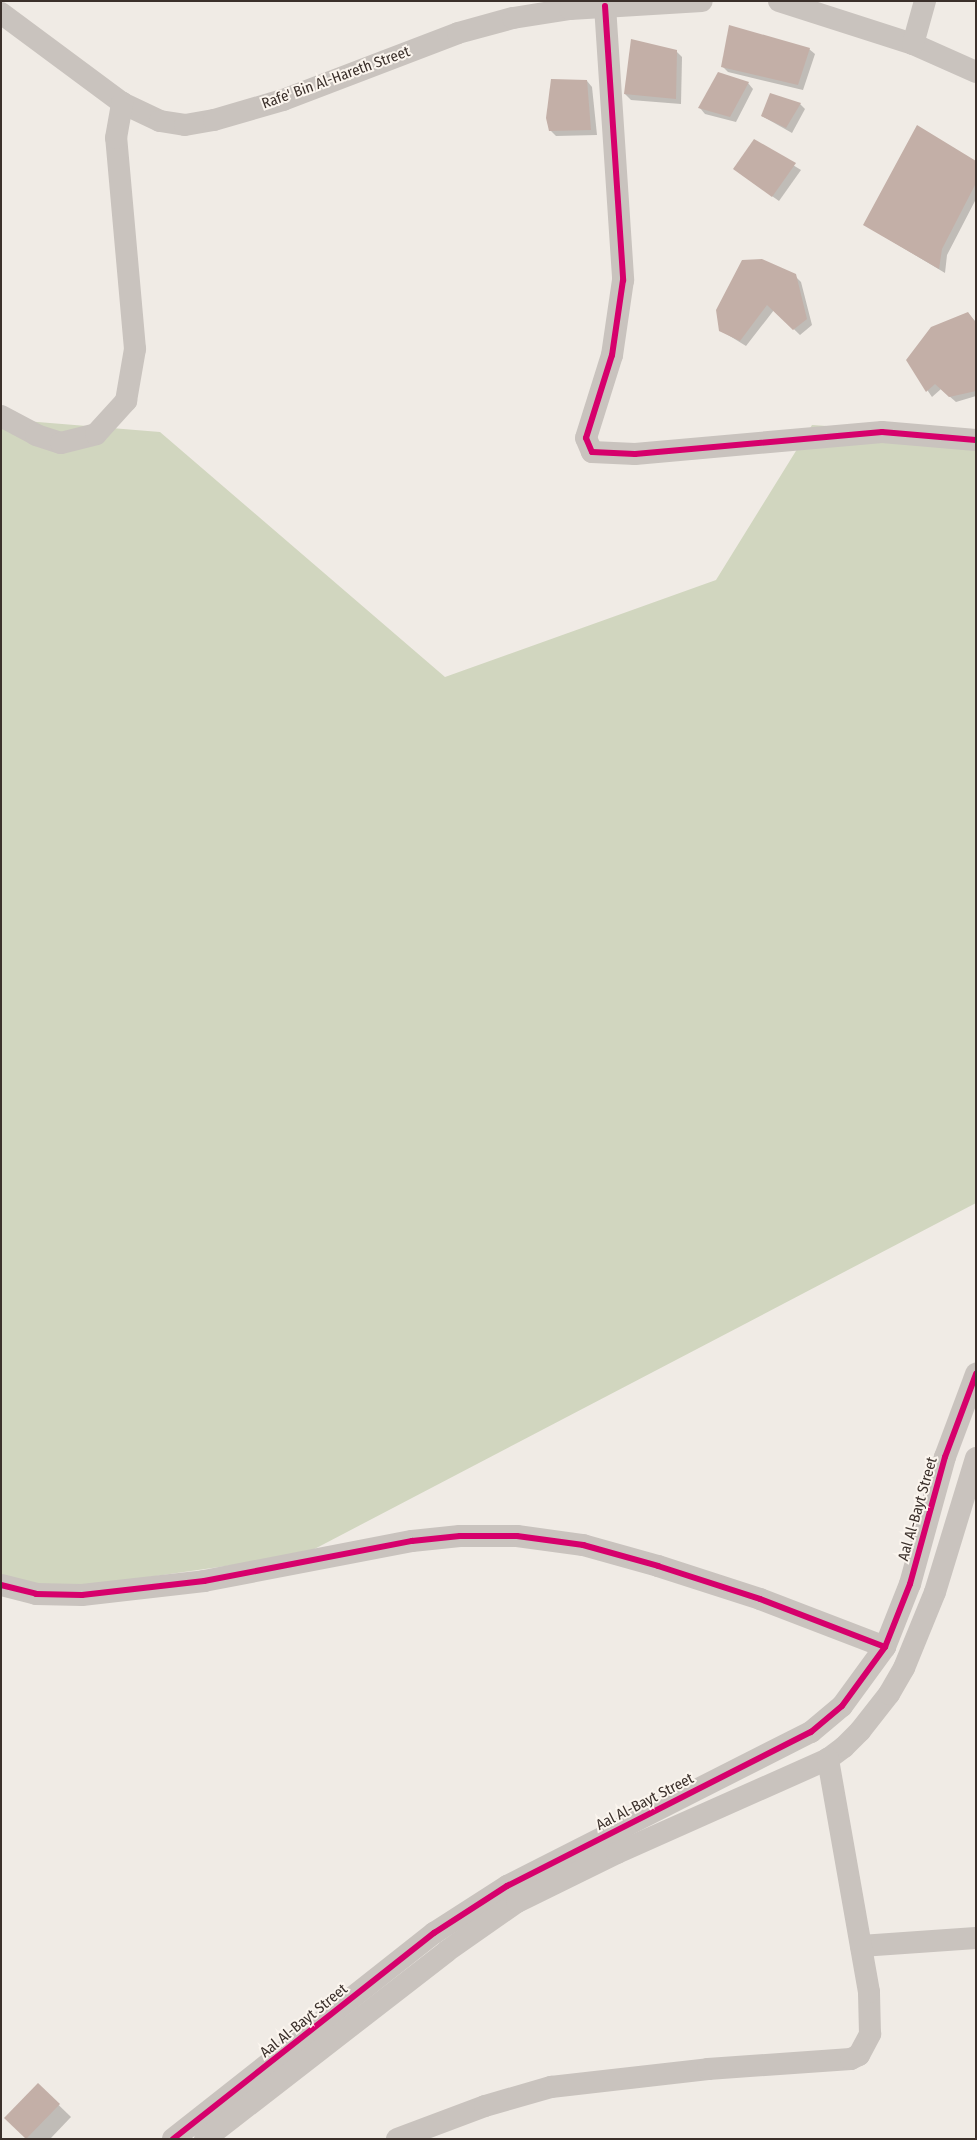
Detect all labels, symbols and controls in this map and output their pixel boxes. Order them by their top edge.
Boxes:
street label: Rafe' Bin Al-Hareth Street [260,43,412,113]
street label: Aal Al-Bayt Street [895,1455,941,1563]
street label: Aal Al-Bayt Street [593,1770,697,1834]
street label: Aal Al-Bayt Street [257,1980,351,2062]

